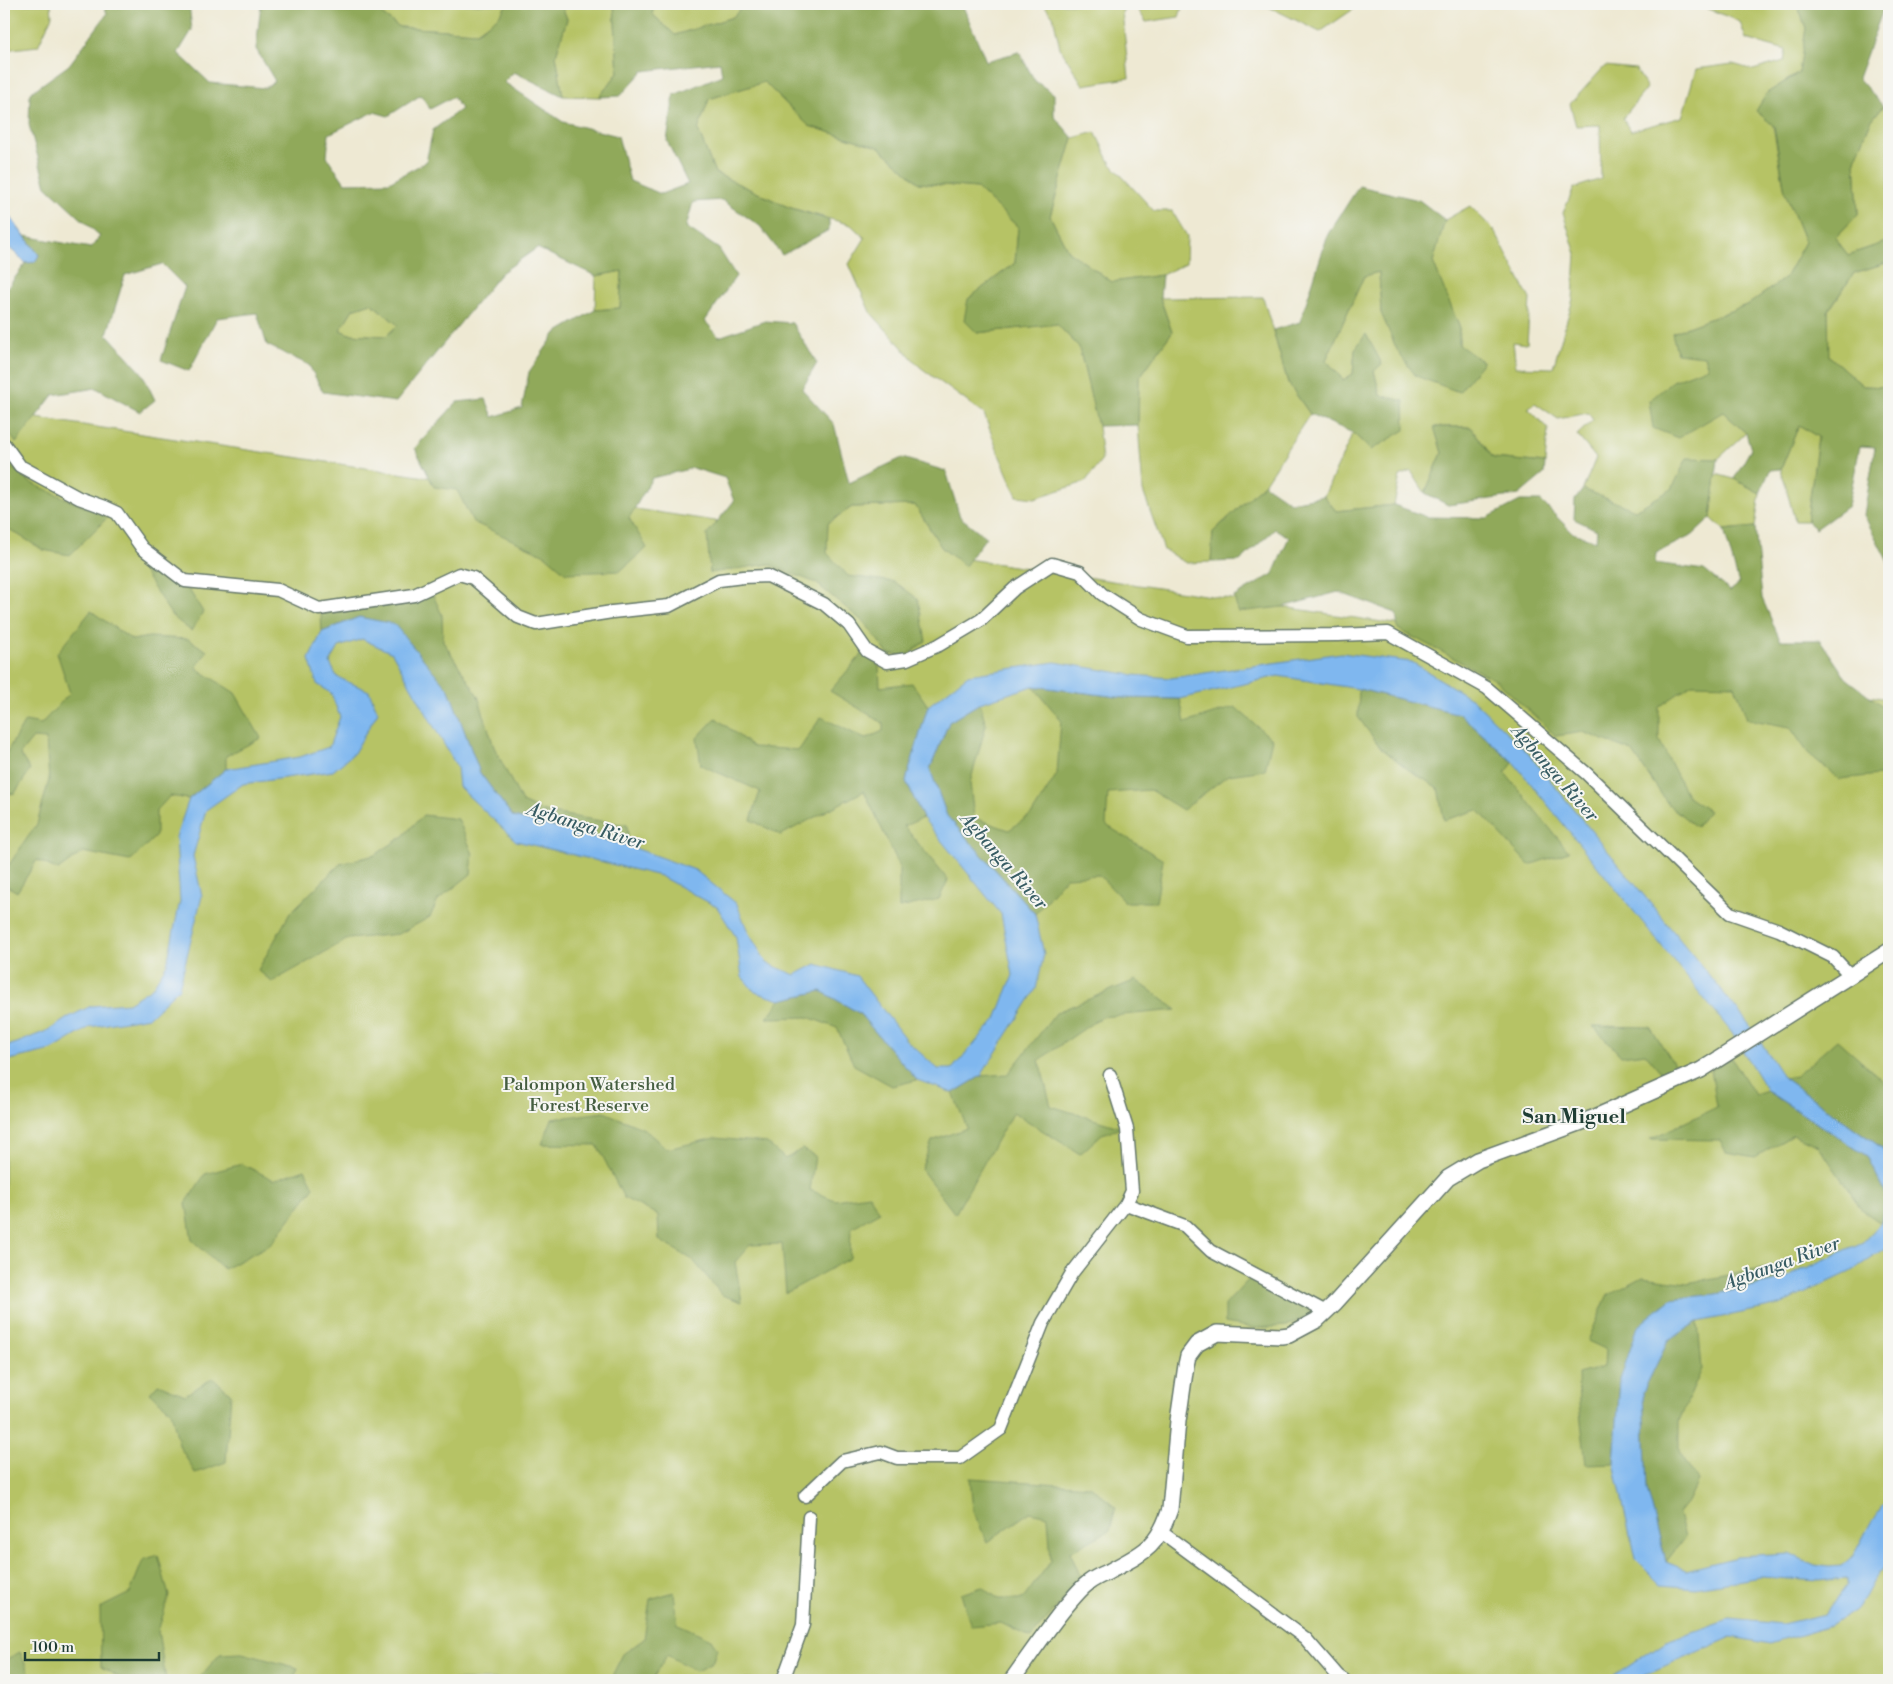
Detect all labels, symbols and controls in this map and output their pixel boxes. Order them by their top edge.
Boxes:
water label: Agbanga River [1505,718,1604,827]
water label: Agbanga River [523,796,648,855]
water label: Agbanga River [954,806,1053,915]
park label: Palompon Watershed Forest Reserve [503,1073,676,1117]
district label: San Miguel [1522,1105,1626,1130]
water label: Agbanga River [1719,1231,1844,1296]
scale bar [25,1629,159,1661]
text: 100 m [32,1638,74,1657]

